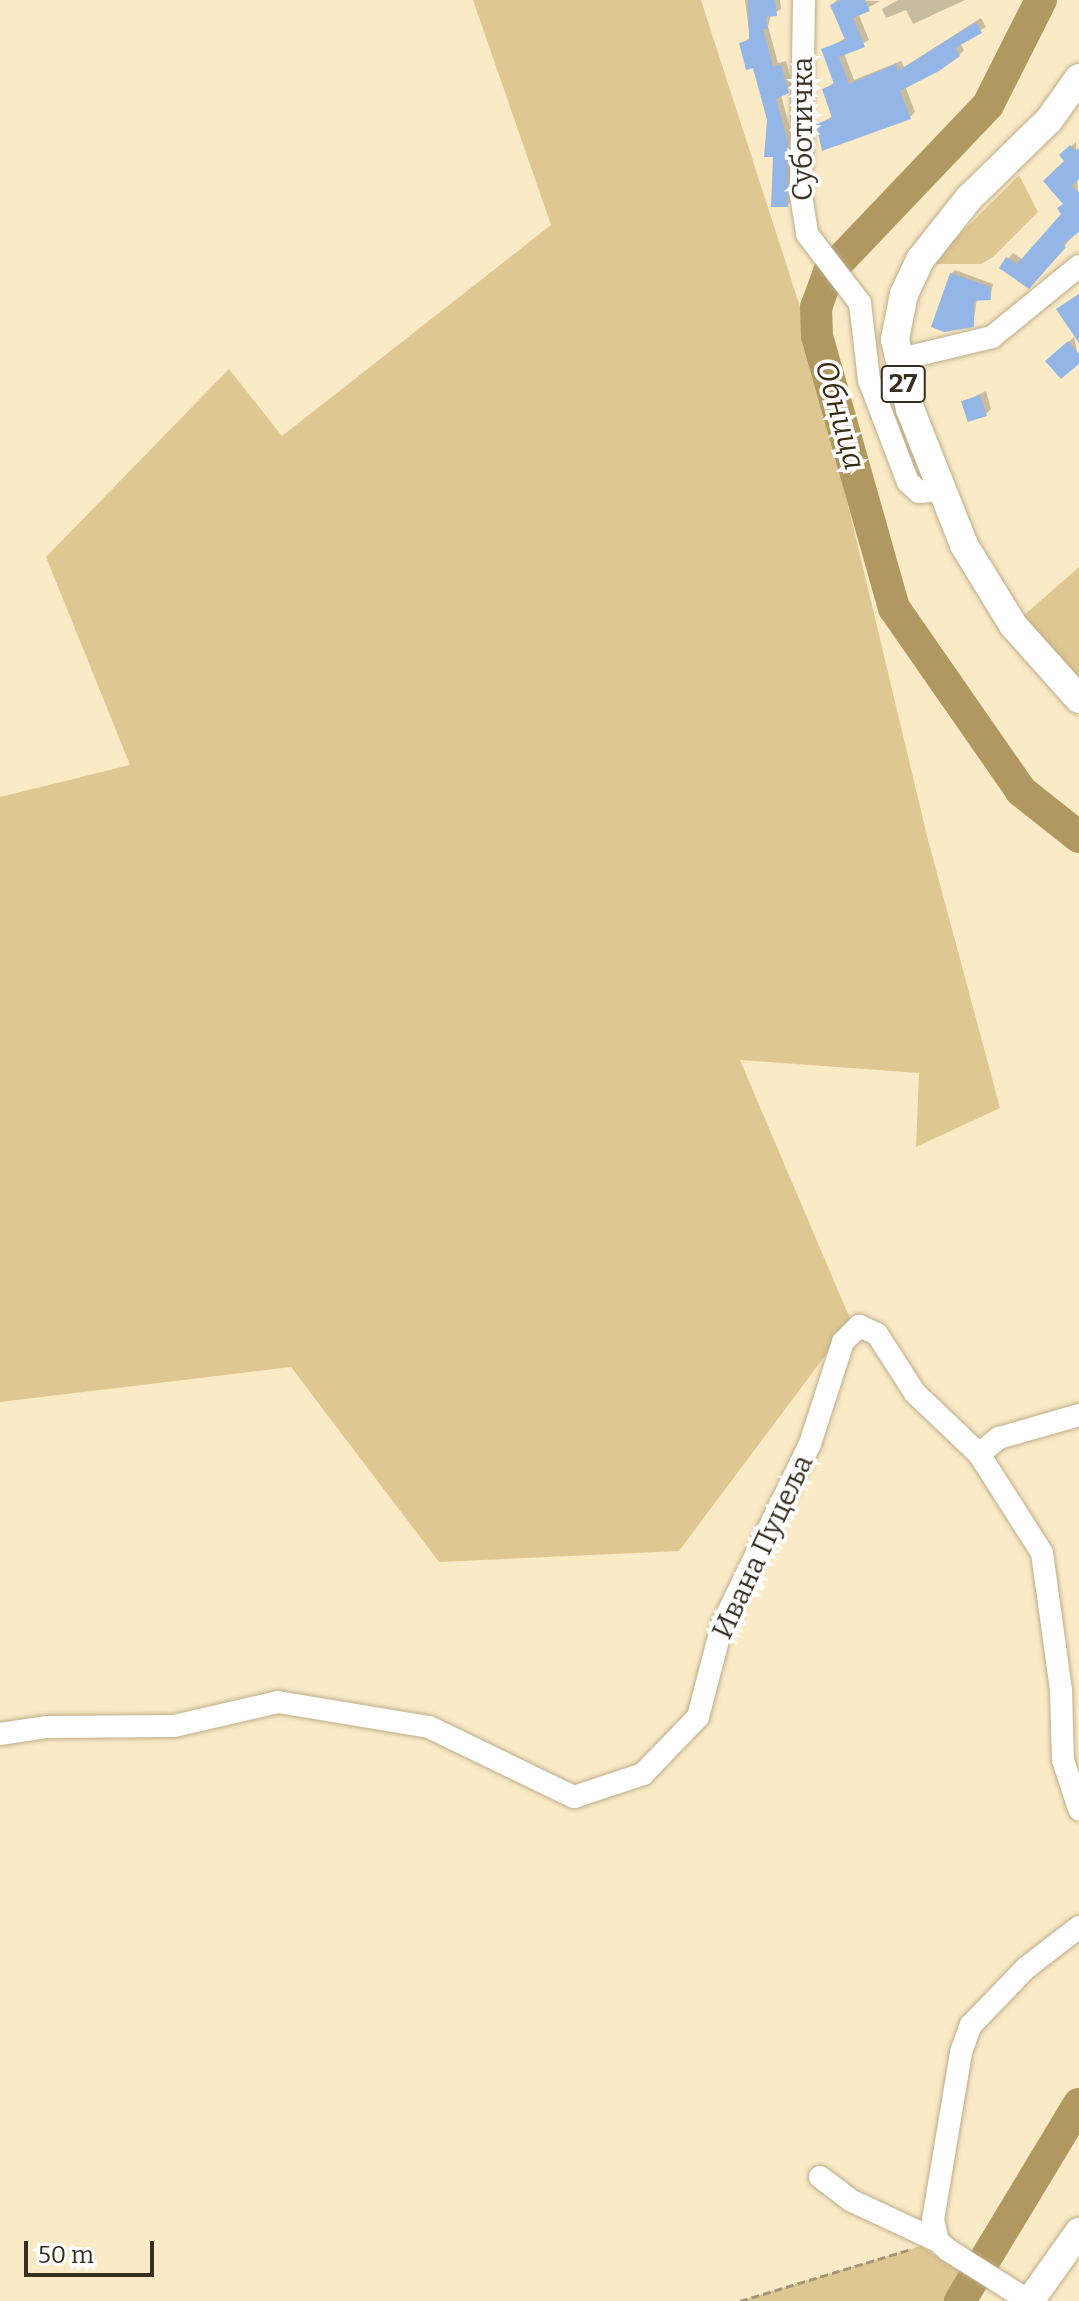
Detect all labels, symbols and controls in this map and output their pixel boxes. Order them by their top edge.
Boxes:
street label: Суботичка [786,57,820,201]
water label: Обница [807,356,873,474]
road number: 27 [879,362,927,406]
street label: Ивана Пуцеља [706,1450,820,1644]
scale bar [28,2225,158,2275]
text: 50 m [38,2241,94,2269]

